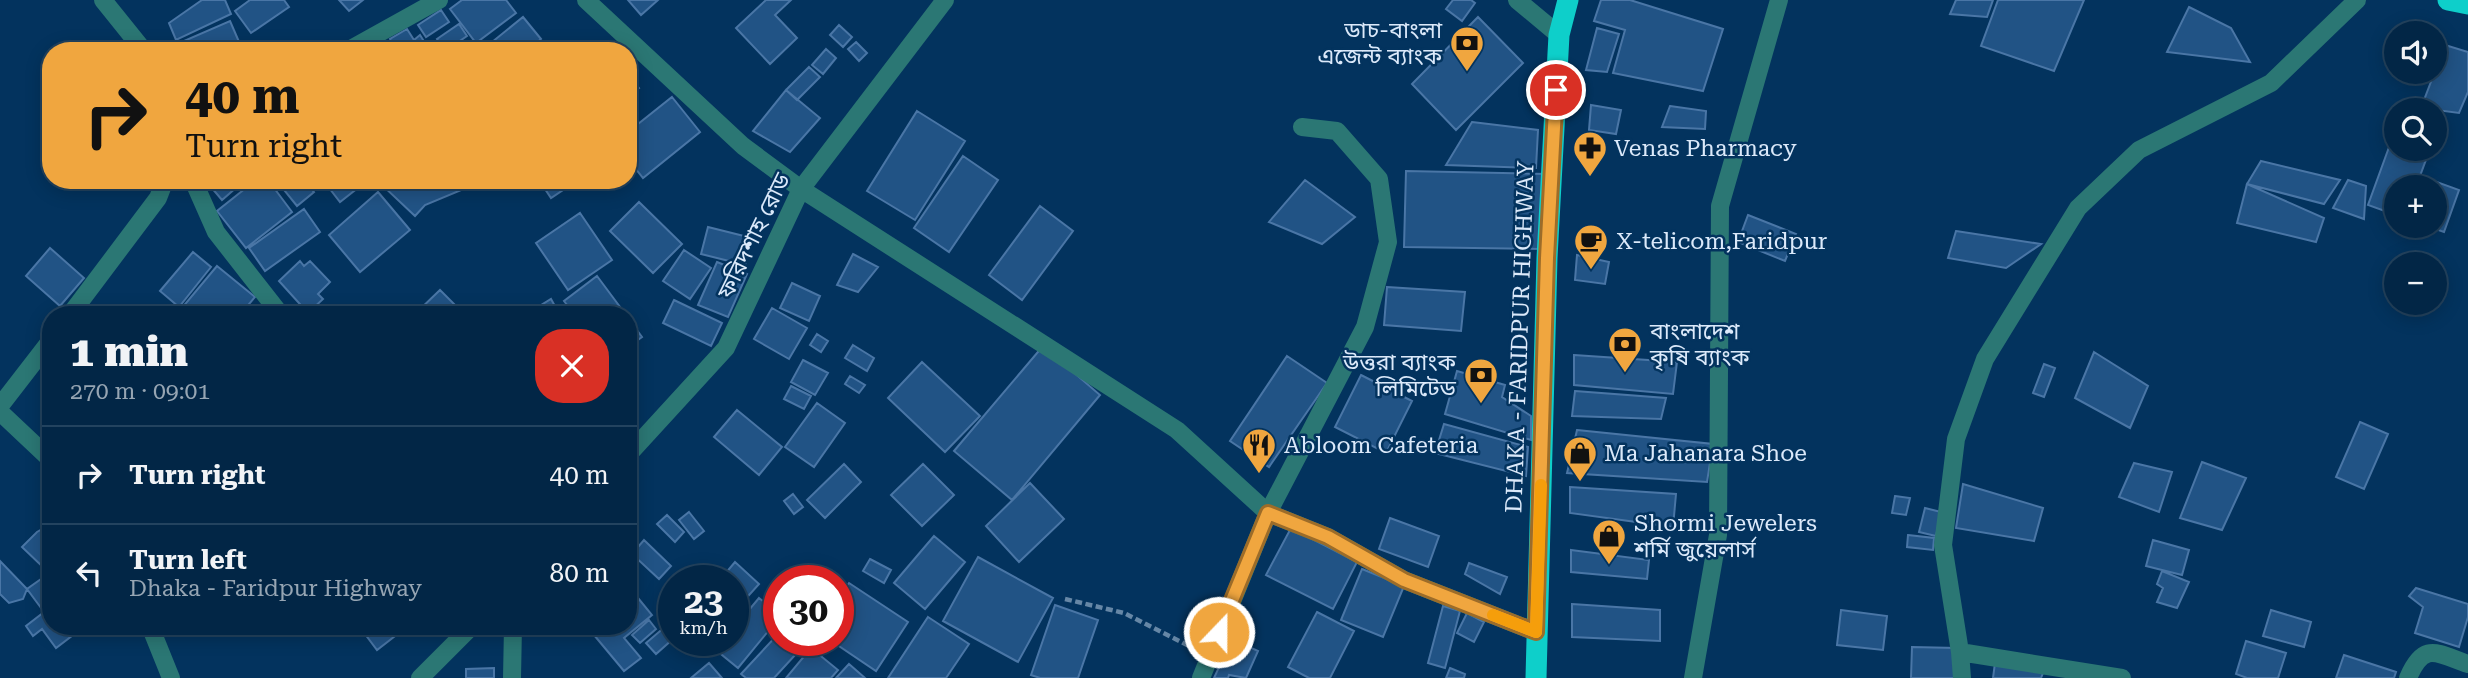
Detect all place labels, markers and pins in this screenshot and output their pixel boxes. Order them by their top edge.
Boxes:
place label: ডাচ-বাংলা এজেন্ট ব্যাংক [1317,17,1443,70]
bank icon: ডাচ-বাংলা এজেন্ট ব্যাংক [1448,24,1486,73]
pin [1526,60,1586,120]
pharmacy icon: Venas Pharmacy [1571,129,1609,178]
place label: Venas Pharmacy [1614,135,1797,162]
cafe icon: X-telicom,Faridpur [1572,222,1610,271]
place label: X-telicom,Faridpur [1616,228,1827,255]
place label: বাংলাদেশ কৃষি ব্যাংক [1649,318,1750,372]
bank icon: বাংলাদেশ কৃষি ব্যাংক [1606,325,1644,374]
place label: উত্তরা ব্যাংক লিমিটেড [1342,349,1457,402]
bank icon: উত্তরা ব্যাংক লিমিটেড [1462,356,1500,405]
restaurant icon: Abloom Cafeteria [1240,426,1278,475]
place label: Abloom Cafeteria [1284,432,1479,459]
shop icon: Ma Jahanara Shoe [1561,434,1599,483]
place label: Ma Jahanara Shoe [1604,440,1807,467]
place label: Shormi Jewelers শর্মি জুয়েলার্স [1633,510,1817,563]
shop icon: Shormi Jewelers শর্মি জুয়েলার্স [1590,517,1628,566]

